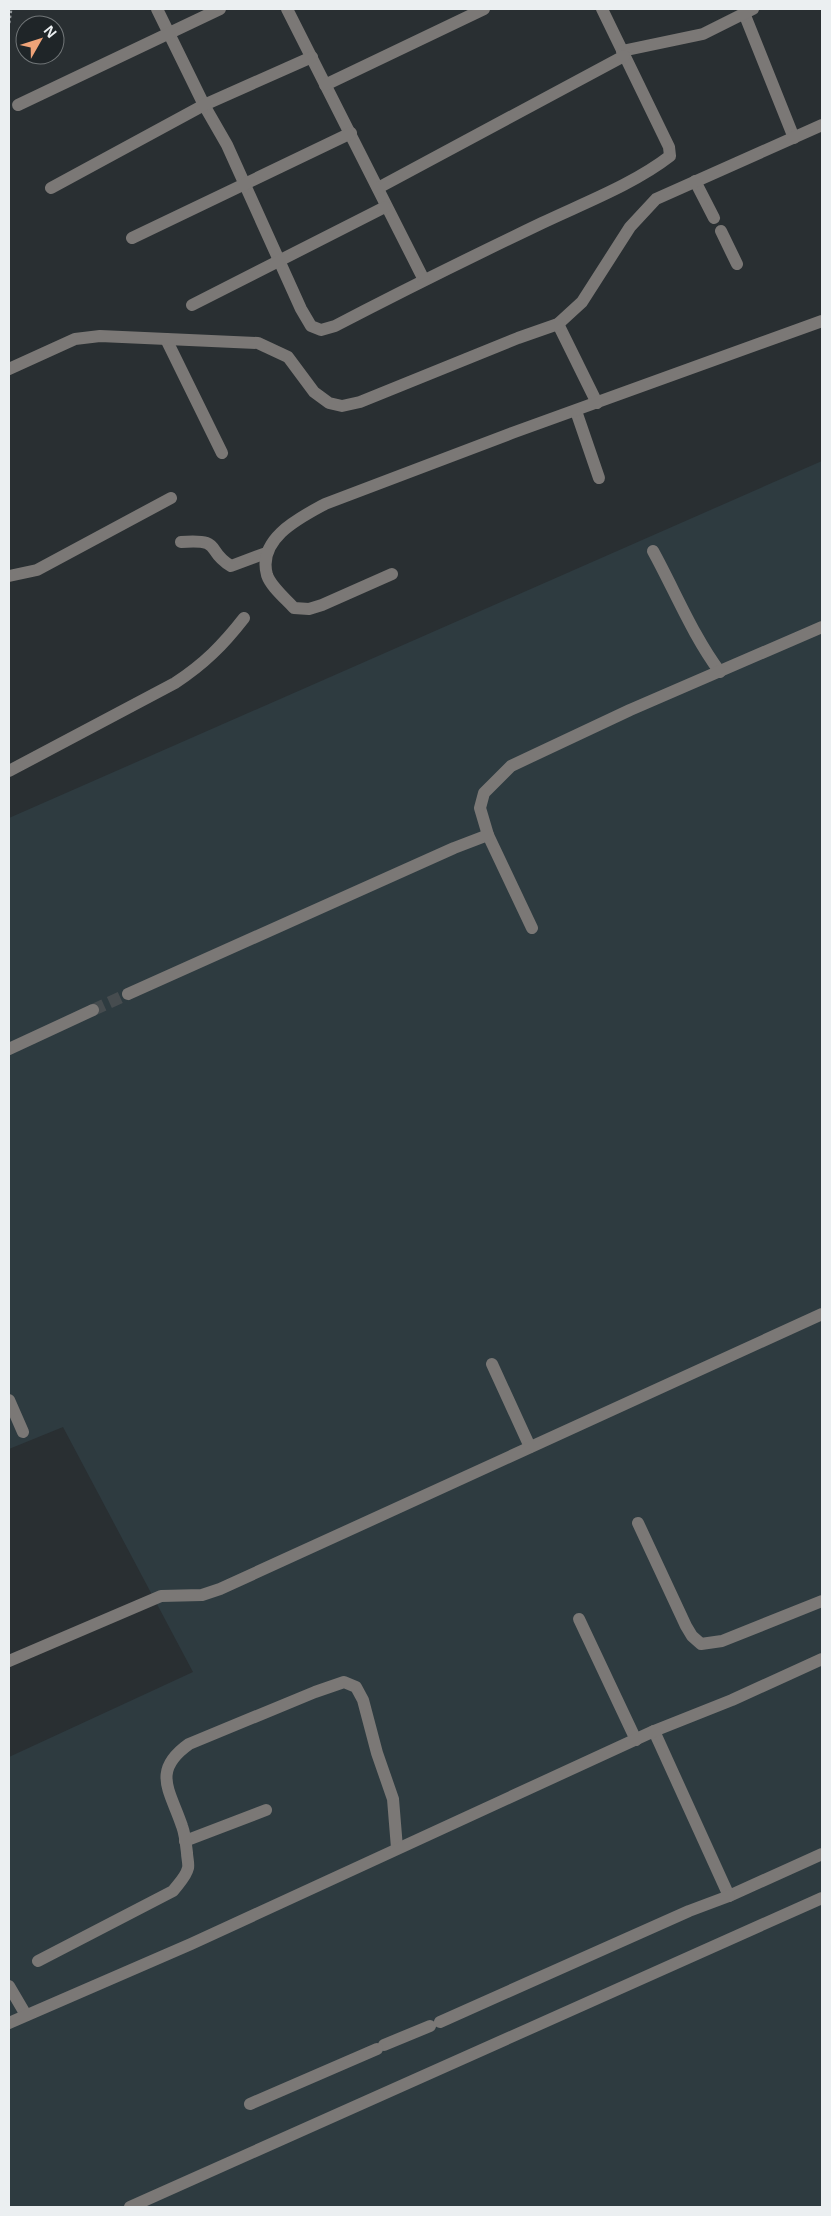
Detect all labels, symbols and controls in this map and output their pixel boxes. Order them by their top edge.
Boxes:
north arrow [15,15,65,65]
text: N [40,21,61,42]

